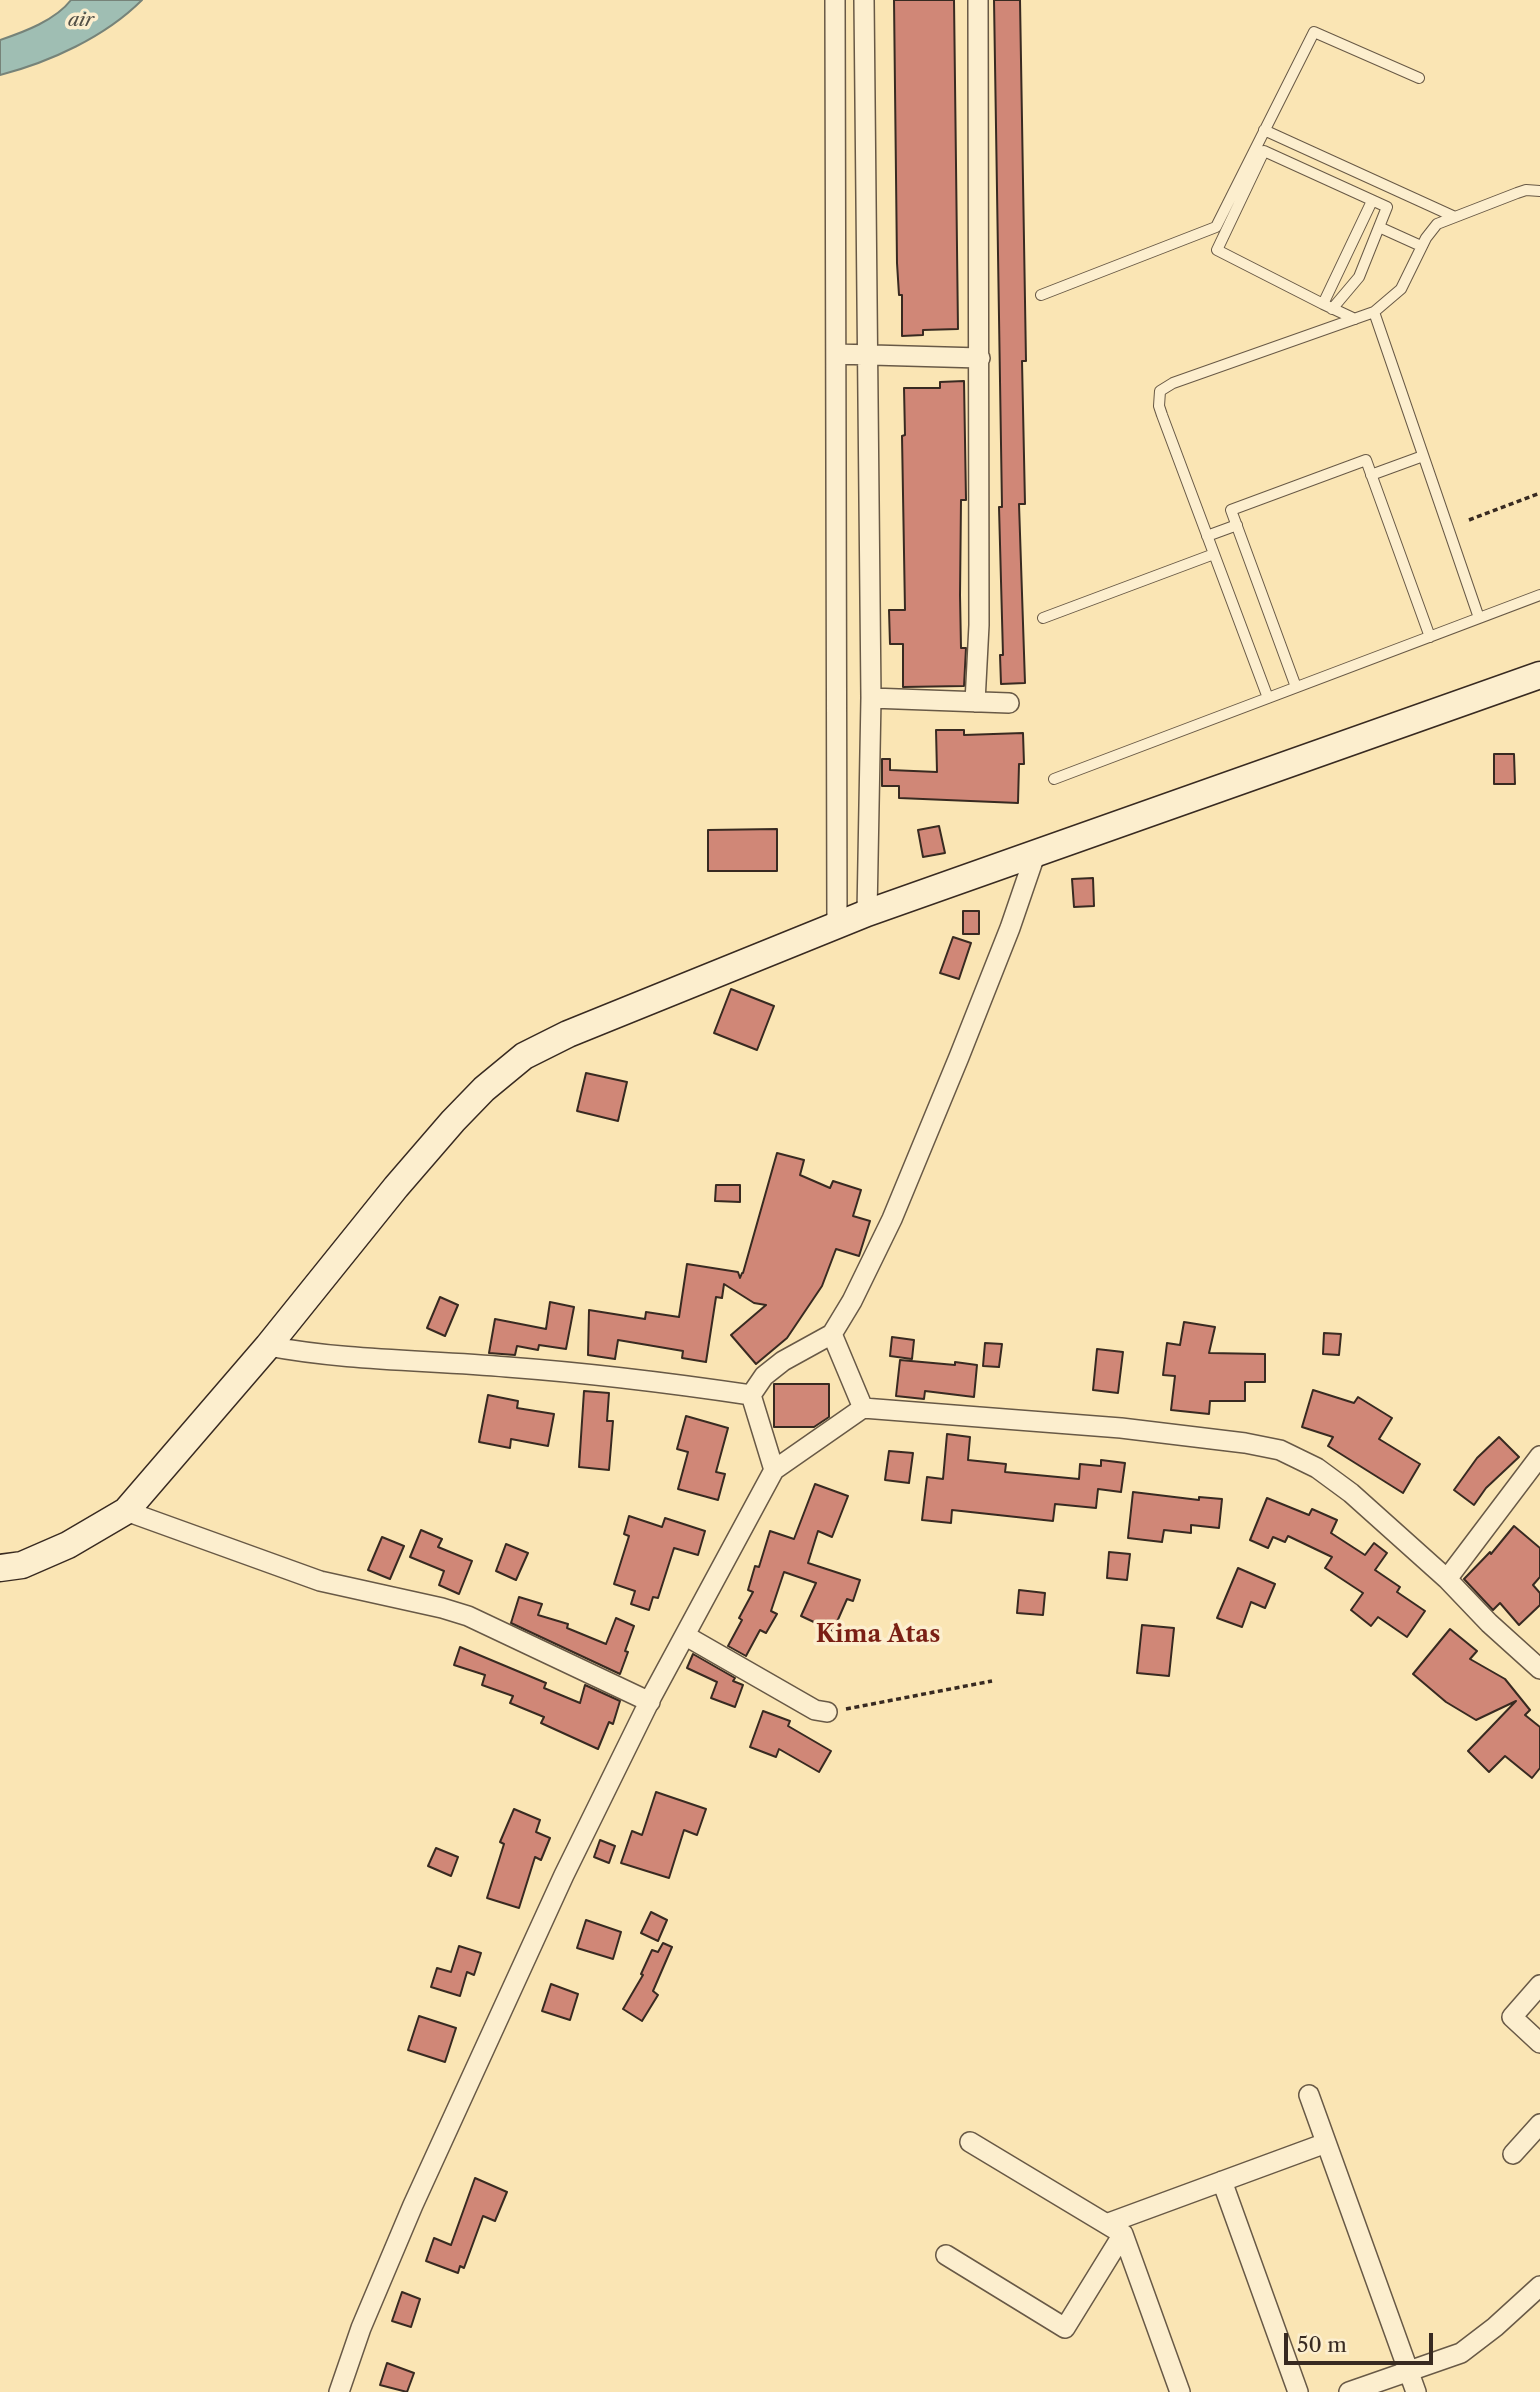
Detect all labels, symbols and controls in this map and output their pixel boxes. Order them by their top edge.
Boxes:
water label: air [68,10,94,32]
district label: Kima Atas [816,1621,940,1649]
scale bar [1288,2318,1437,2362]
text: 50 m [1297,2332,1347,2357]

